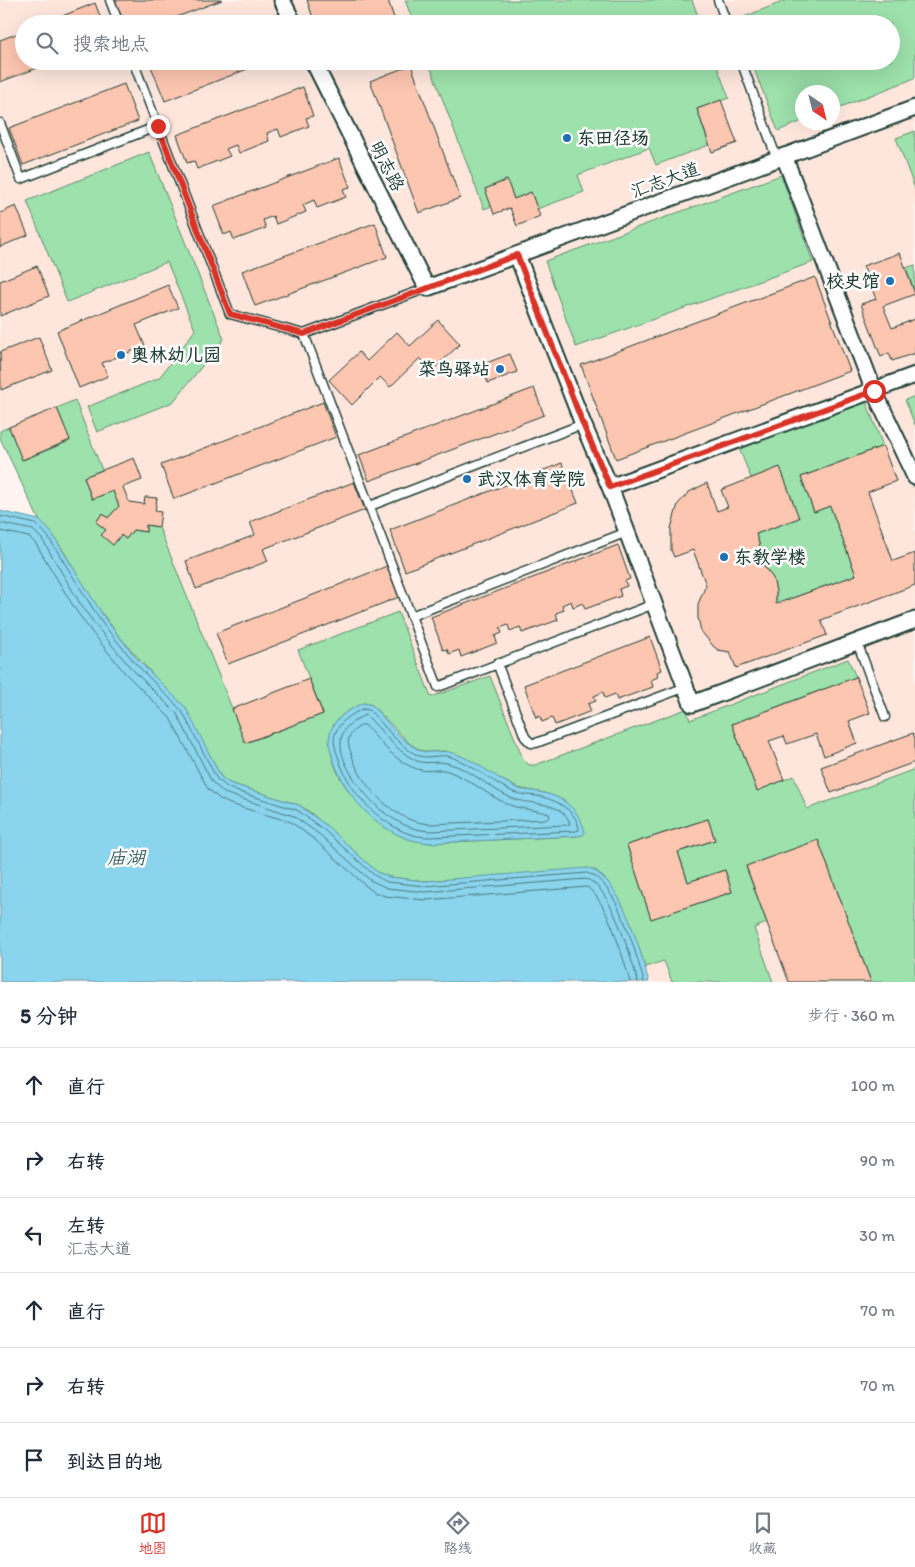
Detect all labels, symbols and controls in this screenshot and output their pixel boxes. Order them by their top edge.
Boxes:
search box [15,15,900,70]
icon: search [33,29,61,57]
text: 搜索地点 [73,32,149,55]
north arrow [795,85,840,130]
route end [147,115,170,138]
place label: 东田径场 [577,127,649,149]
marker: 东田径场 [561,132,573,144]
street label: 明志路 [365,137,409,195]
street label: 汇志大道 [627,157,703,203]
place label: 校史馆 [826,270,880,292]
marker: 校史馆 [884,275,896,287]
place label: 奥林幼儿园 [131,344,221,366]
marker: 奥林幼儿园 [115,349,127,361]
place label: 菜鸟驿站 [418,358,490,380]
marker: 菜鸟驿站 [494,363,506,375]
route start [863,380,886,403]
place label: 武汉体育学院 [477,468,585,490]
marker: 武汉体育学院 [461,473,473,485]
place label: 东教学楼 [734,546,806,568]
marker: 东教学楼 [718,551,730,563]
water label: 庙湖 [107,846,147,869]
text: 5 分钟 [20,1003,78,1028]
text: 步行 · 360 m [808,1006,895,1025]
icon: ahead [20,1071,48,1099]
text: 直行 [67,1075,105,1098]
text: 100 m [851,1076,895,1095]
icon: right [20,1146,48,1174]
text: 右转 [67,1150,105,1173]
text: 90 m [860,1151,895,1170]
text: 左转 [67,1214,105,1237]
icon: left [20,1221,48,1249]
text: 30 m [859,1226,895,1245]
text: 汇志大道 [67,1239,131,1258]
icon: ahead [20,1296,48,1324]
text: 直行 [67,1300,105,1323]
text: 70 m [860,1301,895,1320]
icon: right [20,1371,48,1399]
text: 右转 [67,1375,105,1398]
text: 70 m [860,1376,895,1395]
icon: arrive [20,1446,48,1474]
text: 到达目的地 [67,1450,162,1473]
tab: 地图 [139,1509,167,1557]
tab: 路线 [444,1509,472,1557]
tab: 收藏 [749,1509,777,1557]

